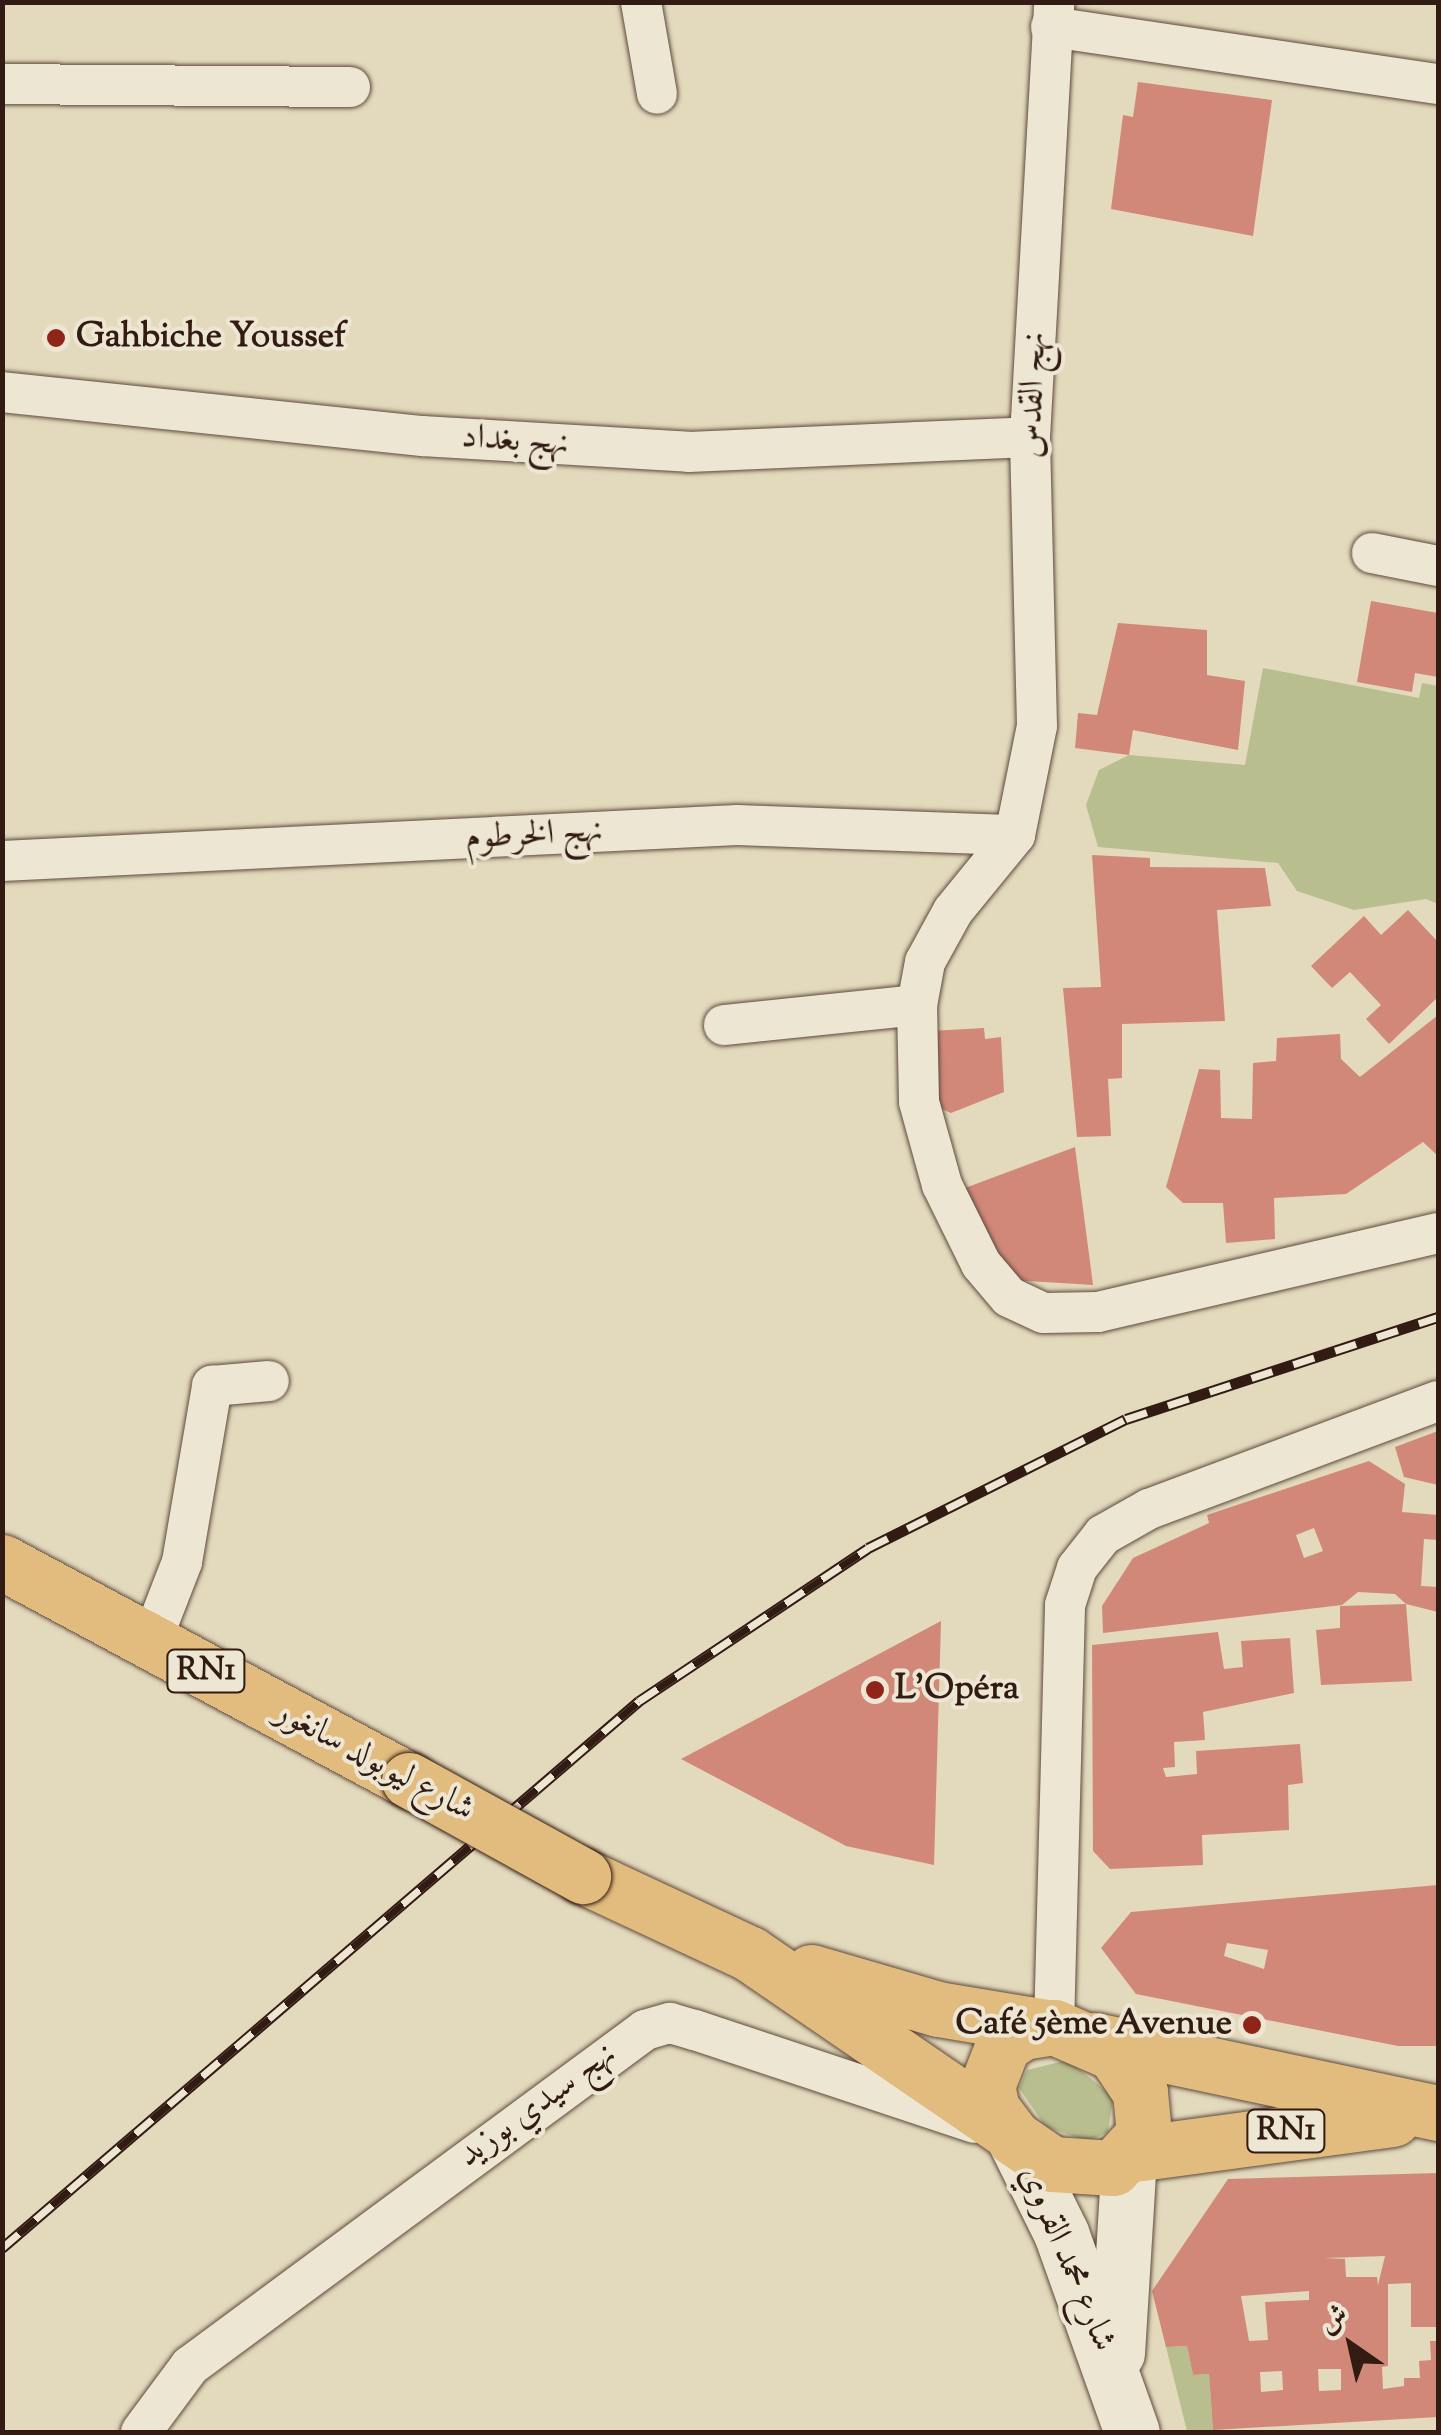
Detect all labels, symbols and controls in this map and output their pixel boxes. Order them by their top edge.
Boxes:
place label: Gahbiche Youssef [76,317,346,359]
marker: Gahbiche Youssef [45,327,67,349]
street label: نهج القدس [1011,331,1057,459]
street label: نهج بغداد [460,417,570,467]
street label: نهج الخرطوم [464,811,604,861]
road number: RN1 [166,1644,246,1698]
place label: L'Opéra [895,1669,1019,1711]
marker: L'Opéra [864,1679,886,1701]
street label: شارع ليوبولد سانغور [267,1692,481,1832]
place label: Café 5ème Avenue [955,2004,1232,2046]
marker: Café 5ème Avenue [1241,2014,1263,2036]
street label: نهج سيدي بوزيد [450,2034,626,2178]
road number: RN1 [1246,2104,1326,2158]
street label: شارع محمد القروي [1008,2160,1124,2358]
north arrow [1301,2295,1401,2395]
text: ش [1312,2296,1357,2344]

